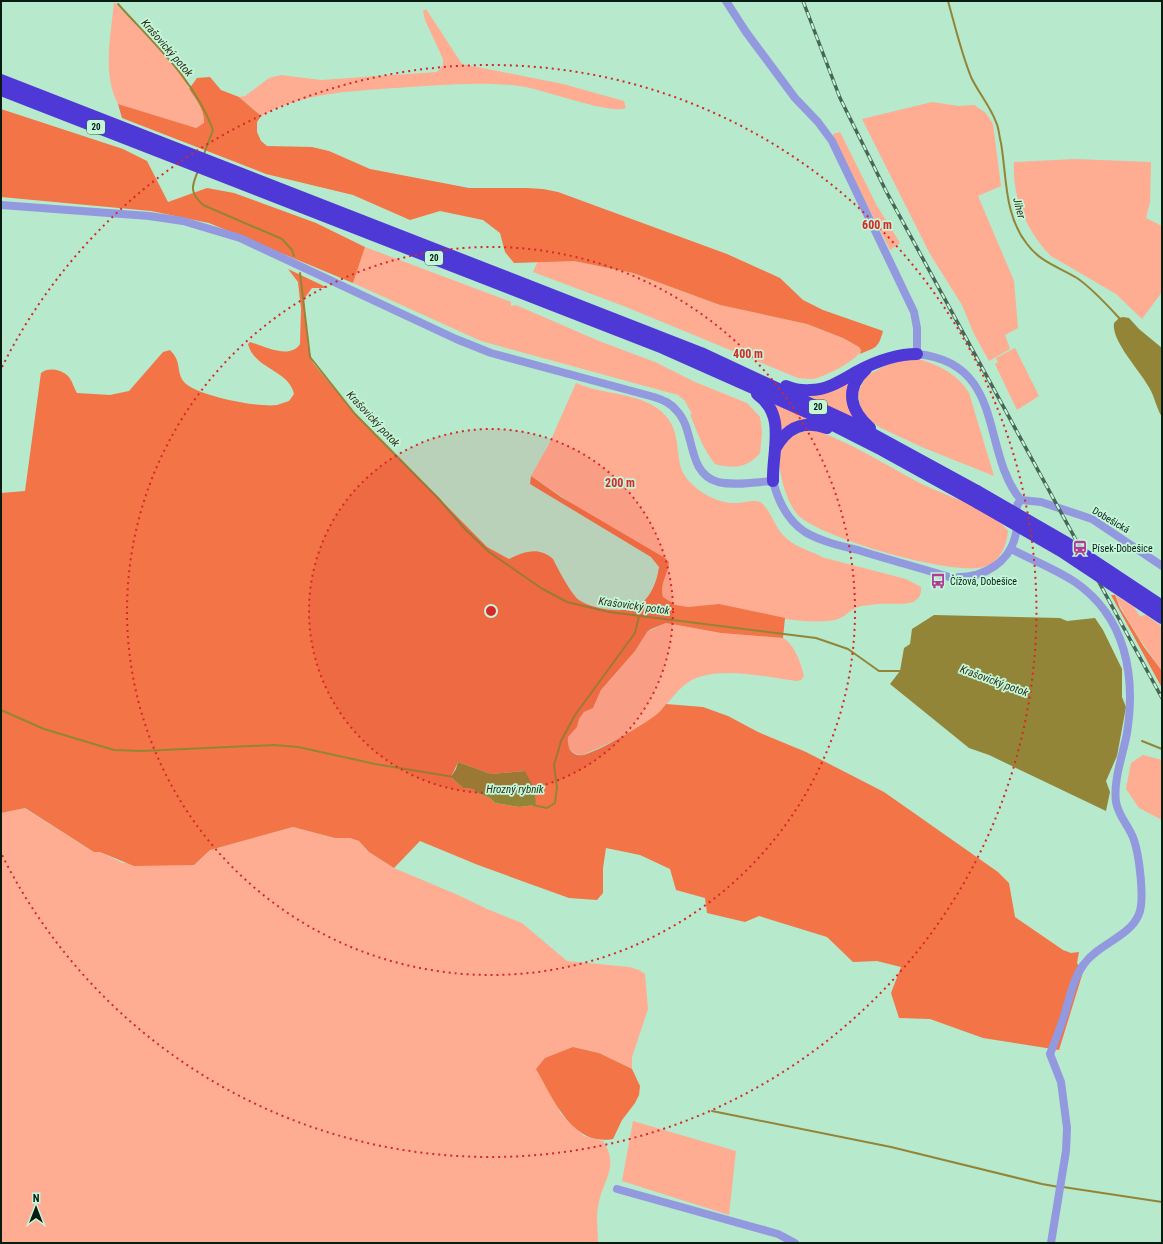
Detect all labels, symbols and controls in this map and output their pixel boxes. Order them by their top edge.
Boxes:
water label: Krašovický potok [139,17,196,79]
road number: 20 [87,120,105,134]
water label: Jiher [1010,196,1028,221]
text: 600 m [862,218,892,232]
road number: 20 [425,251,443,265]
text: 400 m [733,347,763,361]
water label: Krašovický potok [344,388,402,450]
road number: 20 [809,400,827,414]
text: 200 m [605,476,635,490]
street label: Dobešická [1091,505,1132,535]
station icon: Písek-Dobešice [1071,539,1089,557]
place label: Písek-Dobešice [1092,543,1153,554]
bus stop icon: Čížová, Dobešice [929,572,947,590]
place label: Čížová, Dobešice [950,574,1017,587]
water label: Krašovický potok [598,595,671,617]
centre of rings [484,604,498,618]
water label: Krašovický potok [958,663,1030,699]
water label: Hrozný rybník [486,783,544,796]
north arrow [16,1188,56,1228]
text: N [33,1192,40,1205]

